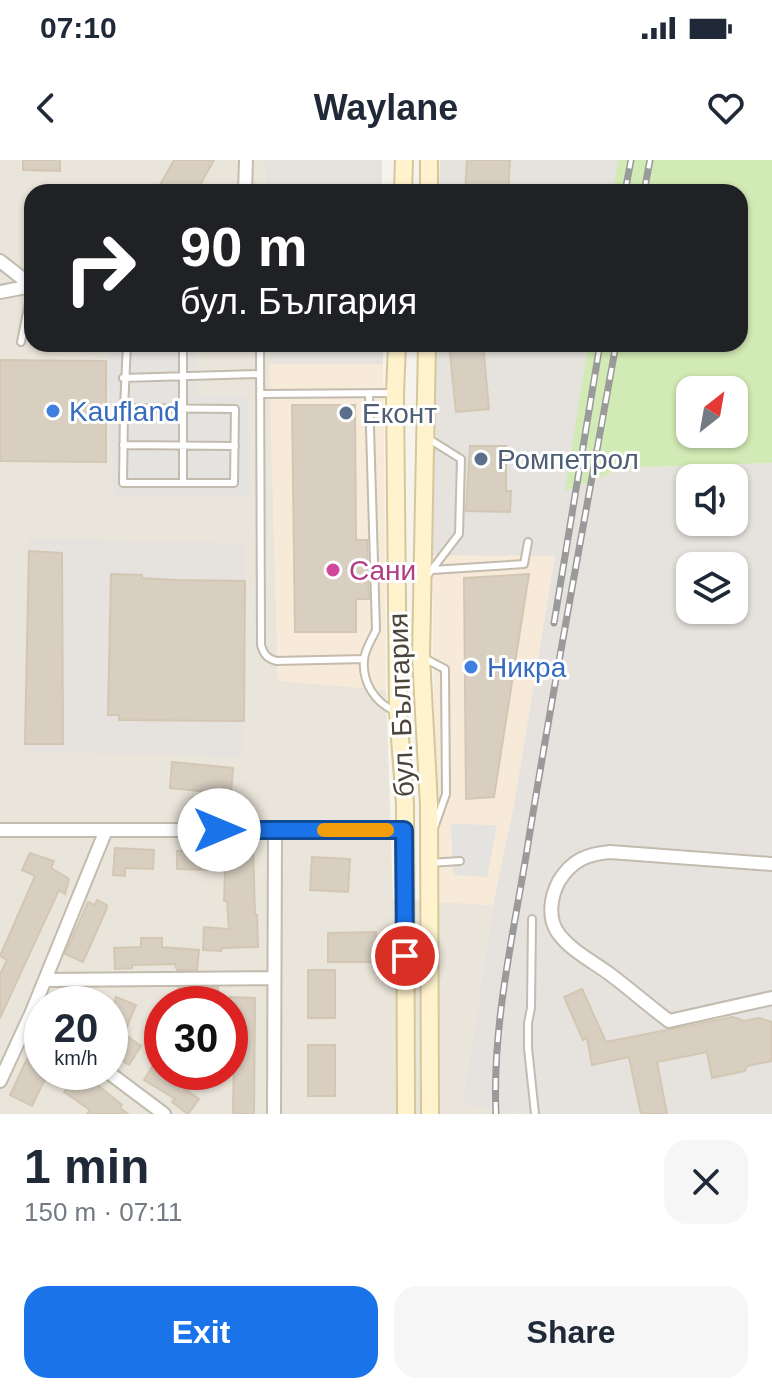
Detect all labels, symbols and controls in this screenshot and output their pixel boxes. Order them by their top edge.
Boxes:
text: 07:10 [40,11,117,44]
icon: back [24,86,68,130]
icon: heart [704,86,748,130]
text: Waylane [314,87,458,128]
text: 90 m [180,215,308,278]
icon: right [48,216,152,320]
text: бул. България [180,281,417,322]
north arrow [676,376,748,448]
map controls [676,376,748,624]
place label: Kaufland [69,396,180,427]
place label: Еконт [362,398,437,429]
marker: Kaufland [44,402,62,420]
marker: Еконт [337,404,355,422]
place label: Ромпетрол [497,444,639,475]
marker: Ромпетрол [472,450,490,468]
button: sound [676,464,748,536]
button: layers [676,552,748,624]
place label: Сани [349,555,416,586]
marker: Сани [324,561,342,579]
street label: бул. България [382,612,420,798]
place label: Никра [487,652,567,683]
marker: Никра [462,658,480,676]
position arrow [177,788,261,872]
pin [371,922,439,990]
icon: arrive [383,934,427,978]
speed limit sign: 30 [144,986,248,1090]
text: 20 [54,1006,98,1050]
text: km/h [54,1047,98,1069]
text: 1 min [24,1140,149,1193]
button: close [664,1140,748,1224]
text: 150 m · 07:11 [24,1197,183,1227]
button: Exit [24,1286,378,1378]
button: Share [394,1286,748,1378]

